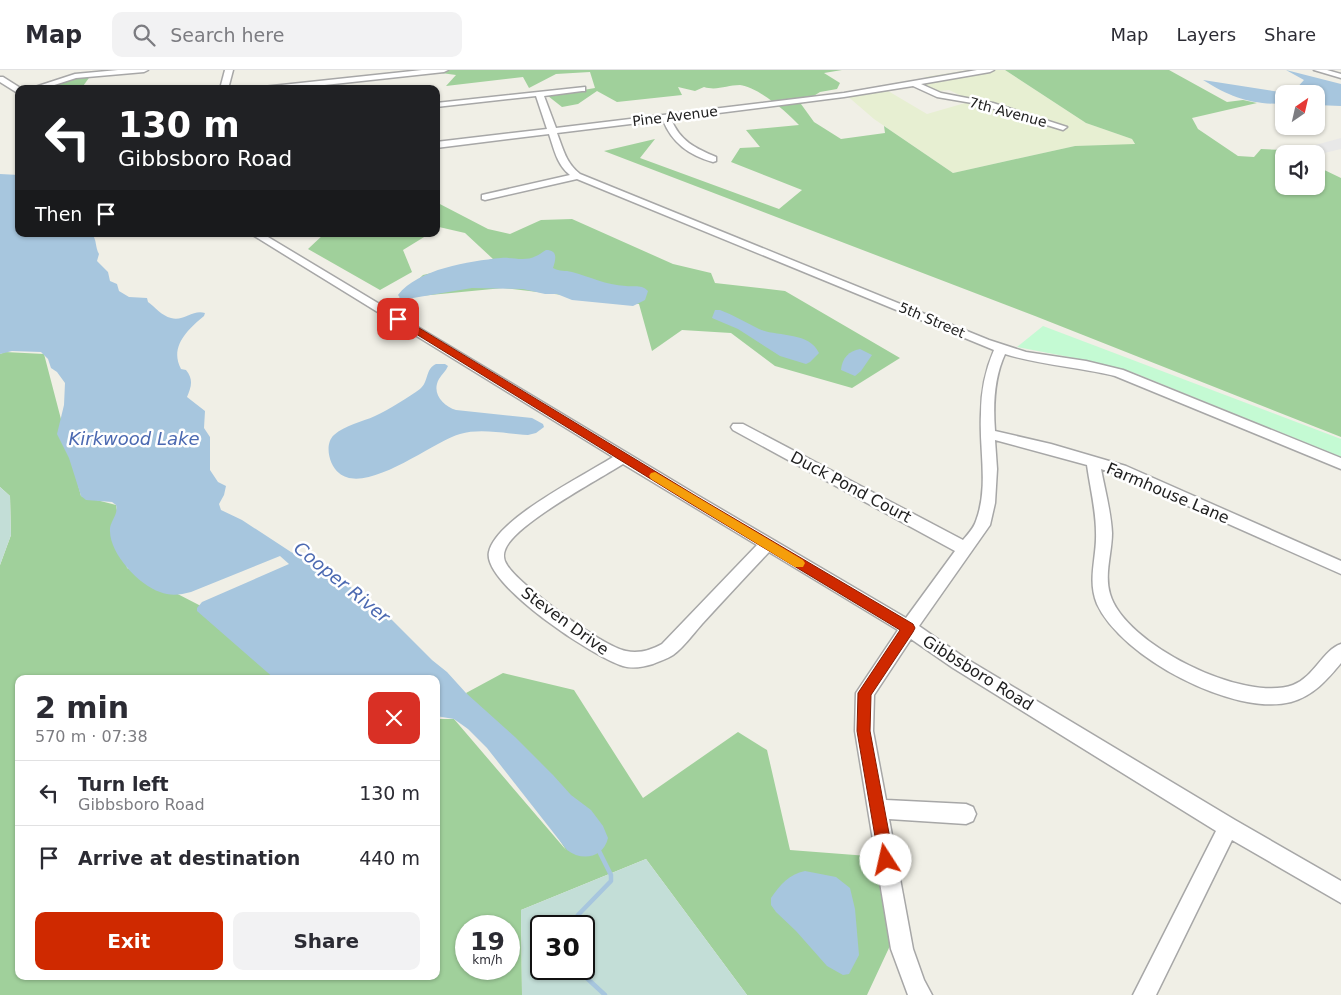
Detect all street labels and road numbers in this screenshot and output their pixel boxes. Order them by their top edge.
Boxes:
street label: 7th Avenue [967,94,1049,130]
street label: Pine Avenue [631,103,719,129]
street label: 5th Street [897,299,968,341]
street label: Duck Pond Court [787,447,915,527]
street label: Farmhouse Lane [1104,459,1232,527]
street label: Steven Drive [518,583,612,659]
street label: Gibbsboro Road [919,631,1037,715]

